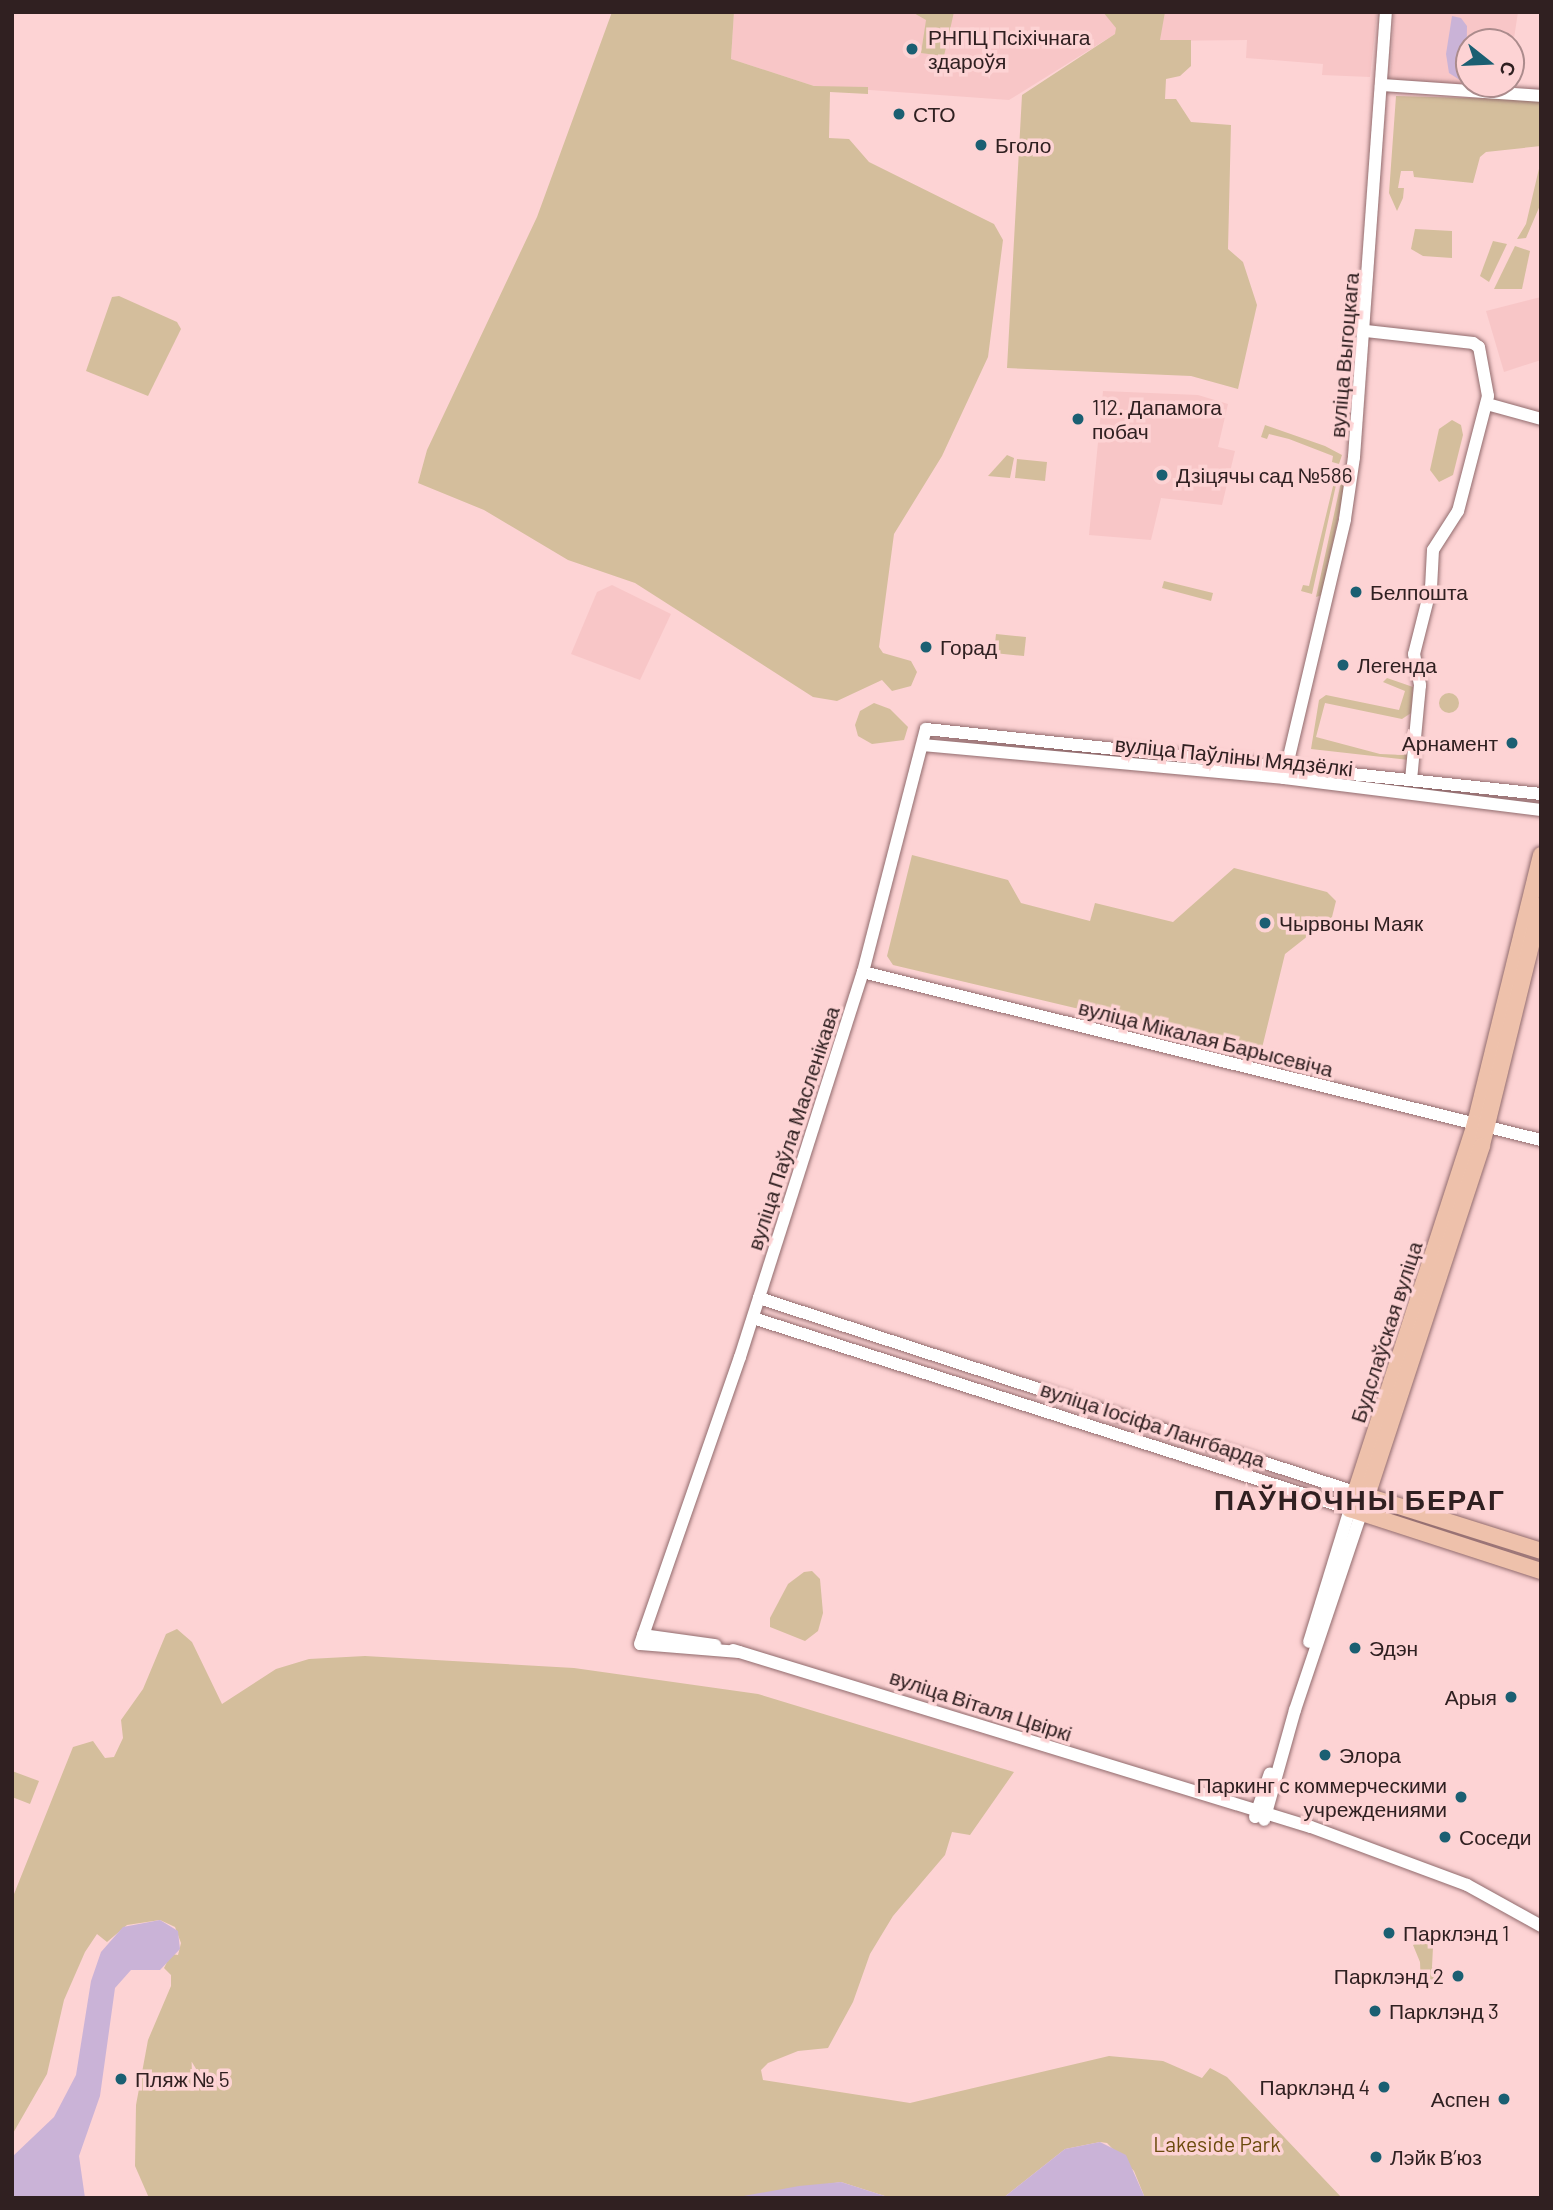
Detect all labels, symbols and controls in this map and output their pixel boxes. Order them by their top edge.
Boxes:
place label: РНПЦ Псіхічнага здароўя [928,24,1091,74]
north arrow [1455,28,1525,98]
marker: РНПЦ Псіхічнага здароўя [902,39,922,59]
text: С [1495,59,1522,79]
place label: СТО [913,101,956,127]
marker: СТО [891,106,907,122]
place label: Бголо [995,132,1051,158]
marker: Бголо [973,137,989,153]
street label: вуліца Выгоцкага [1324,271,1364,439]
place label: 112. Дапамога побач [1092,394,1222,444]
marker: 112. Дапамога побач [1070,411,1086,427]
place label: Дзіцячы сад №586 [1176,462,1353,488]
marker: Дзіцячы сад №586 [1154,467,1170,483]
place label: Белпошта [1370,579,1468,605]
marker: Белпошта [1348,584,1364,600]
place label: Горад [940,634,997,660]
marker: Горад [918,639,934,655]
place label: Легенда [1357,652,1437,678]
marker: Легенда [1335,657,1351,673]
place label: Арнамент [1402,730,1498,756]
street label: вуліца Паўліны Мядзёлкі [1114,731,1354,781]
marker: Арнамент [1504,735,1520,751]
place label: Чырвоны Маяк [1279,910,1423,936]
marker: Чырвоны Маяк [1257,915,1273,931]
street label: вуліца Мікалая Барысевіча [1076,994,1336,1082]
street label: вуліца Паўла Масленікава [742,1003,844,1253]
street label: Будслаўская вуліца [1345,1238,1427,1426]
street label: вуліца Іосіфа Лангбарда [1038,1376,1268,1472]
district label: ПАЎНОЧНЫ БЕРАГ [1216,1482,1504,1516]
place label: Эдэн [1369,1635,1418,1661]
marker: Эдэн [1347,1640,1363,1656]
street label: вуліца Віталя Цвіркі [887,1664,1075,1746]
place label: Арыя [1445,1684,1497,1710]
marker: Арыя [1503,1689,1519,1705]
place label: Элора [1339,1742,1401,1768]
marker: Элора [1317,1747,1333,1763]
place label: Паркинг с коммерческими учреждениями [1196,1772,1447,1822]
marker: Паркинг с коммерческими учреждениями [1453,1789,1469,1805]
place label: Соседи [1459,1824,1532,1850]
marker: Соседи [1437,1829,1453,1845]
place label: Парклэнд 1 [1403,1920,1509,1946]
marker: Парклэнд 1 [1381,1925,1397,1941]
place label: Парклэнд 2 [1334,1963,1444,1989]
marker: Парклэнд 2 [1450,1968,1466,1984]
place label: Парклэнд 3 [1389,1998,1499,2024]
marker: Парклэнд 3 [1367,2003,1383,2019]
place label: Пляж № 5 [135,2066,229,2092]
marker: Пляж № 5 [113,2071,129,2087]
place label: Парклэнд 4 [1260,2074,1370,2100]
marker: Парклэнд 4 [1376,2079,1392,2095]
place label: Аспен [1431,2086,1490,2112]
marker: Аспен [1496,2091,1512,2107]
park label: Lakeside Park [1153,2131,1281,2157]
place label: Лэйк В’юз [1390,2144,1482,2170]
marker: Лэйк В’юз [1368,2149,1384,2165]

